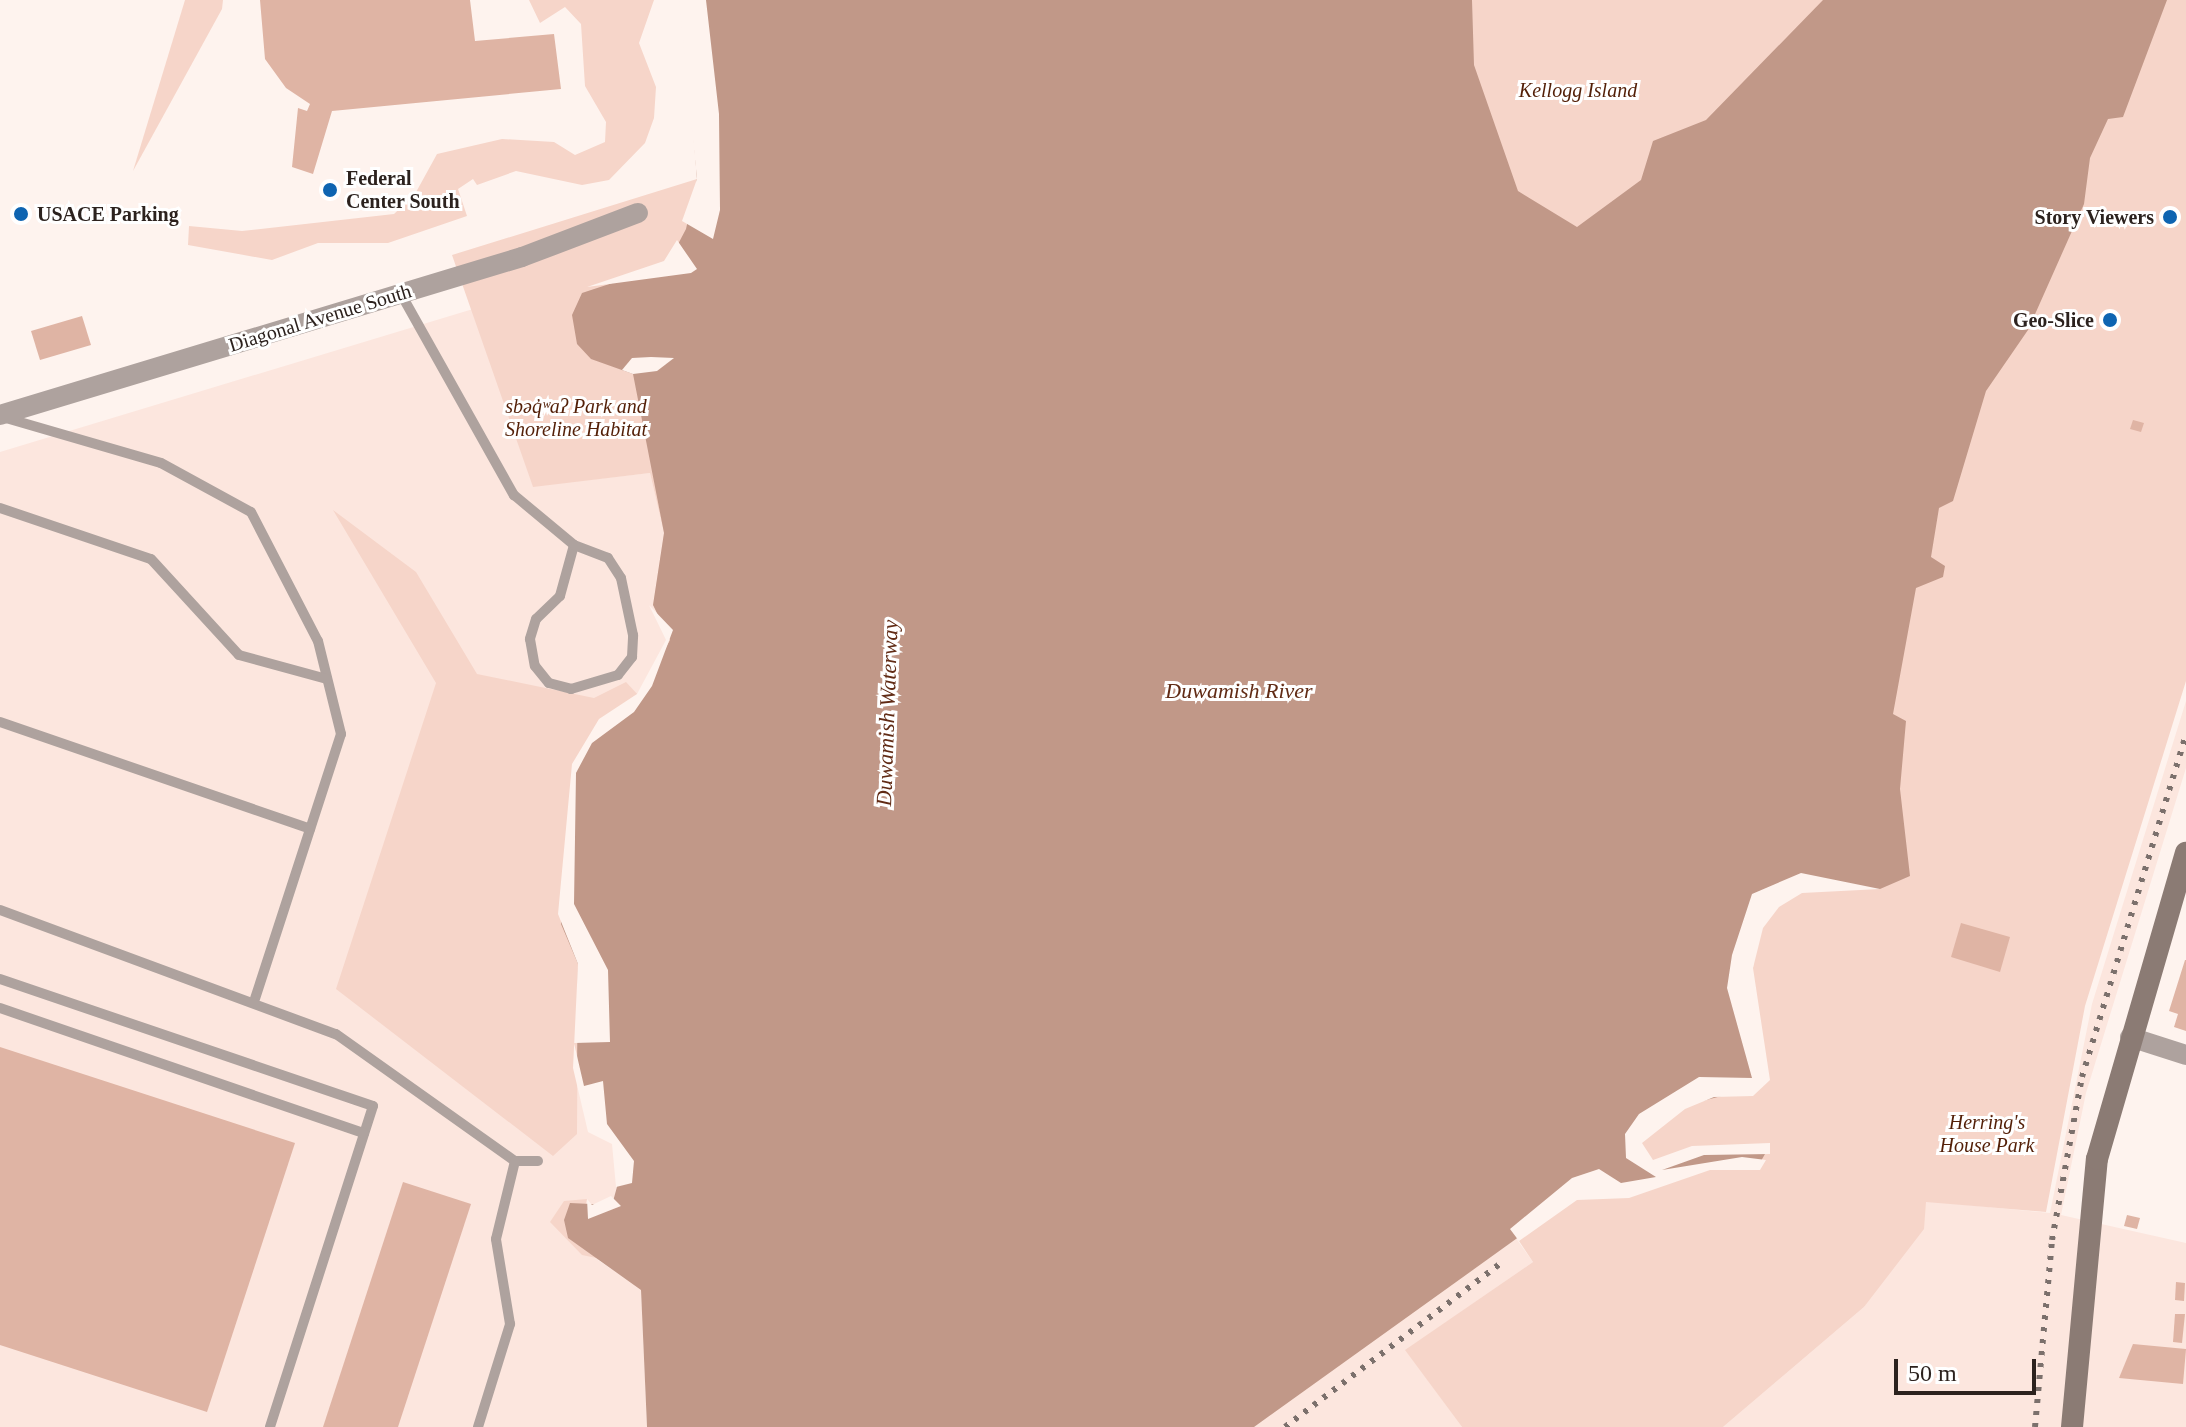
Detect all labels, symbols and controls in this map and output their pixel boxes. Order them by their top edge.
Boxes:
park label: Kellogg Island [1519,78,1637,102]
place label: Federal Center South [346,166,460,213]
marker: Federal Center South [321,181,339,199]
place label: USACE Parking [37,202,179,226]
marker: USACE Parking [12,205,30,223]
place label: Story Viewers [2034,205,2154,229]
marker: Story Viewers [2161,208,2179,226]
street label: Diagonal Avenue South [225,279,415,357]
place label: Geo-Slice [2013,308,2094,332]
marker: Geo-Slice [2101,311,2119,329]
park label: sbəq̓ʷaʔ Park and Shoreline Habitat [505,395,647,442]
water label: Duwamish Waterway [871,619,903,807]
water label: Duwamish River [1165,678,1313,704]
park label: Herring's House Park [1940,1110,2034,1157]
scale bar [1898,1343,2040,1393]
text: 50 m [1908,1360,1957,1386]

